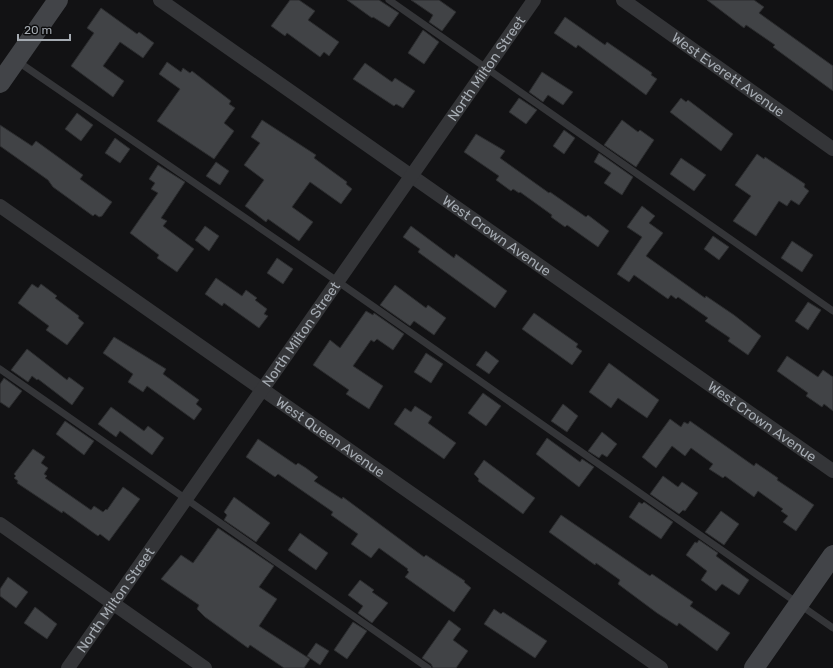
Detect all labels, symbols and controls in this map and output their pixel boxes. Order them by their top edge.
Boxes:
street label: North Milton Street [444,12,530,125]
scale bar [18,16,70,42]
text: 20 m [24,23,52,37]
street label: West Everett Avenue [668,29,788,121]
street label: West Crown Avenue [439,192,554,280]
street label: North Milton Street [259,278,344,390]
street label: West Crown Avenue [704,378,820,466]
street label: West Queen Avenue [272,393,388,481]
street label: North Milton Street [73,544,159,656]

